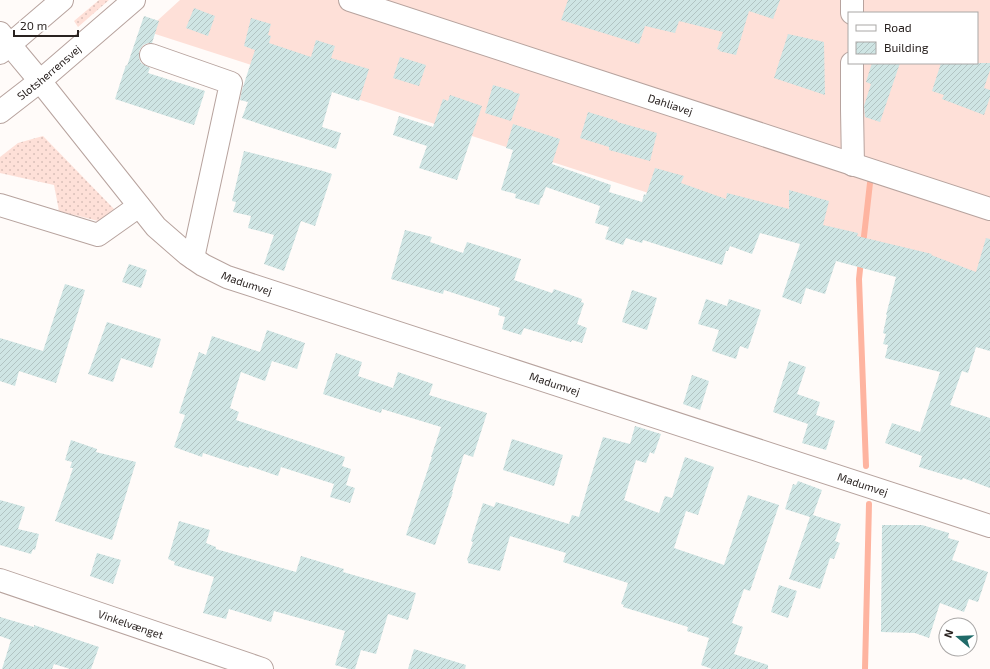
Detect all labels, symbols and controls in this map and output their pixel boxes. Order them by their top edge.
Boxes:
scale bar [14,12,78,38]
legend [848,12,978,64]
text: 20 m [20,18,47,32]
text: Road [884,20,912,34]
text: Building [884,40,929,54]
street label: Slotsherrensvej [14,42,84,102]
street label: Dahliavej [646,91,695,118]
street label: Madumvej [219,268,274,298]
street label: Madumvej [528,369,582,399]
street label: Madumvej [836,470,890,499]
street label: Vinkelvænget [96,607,165,641]
north arrow [938,617,978,657]
text: N [941,628,956,639]

